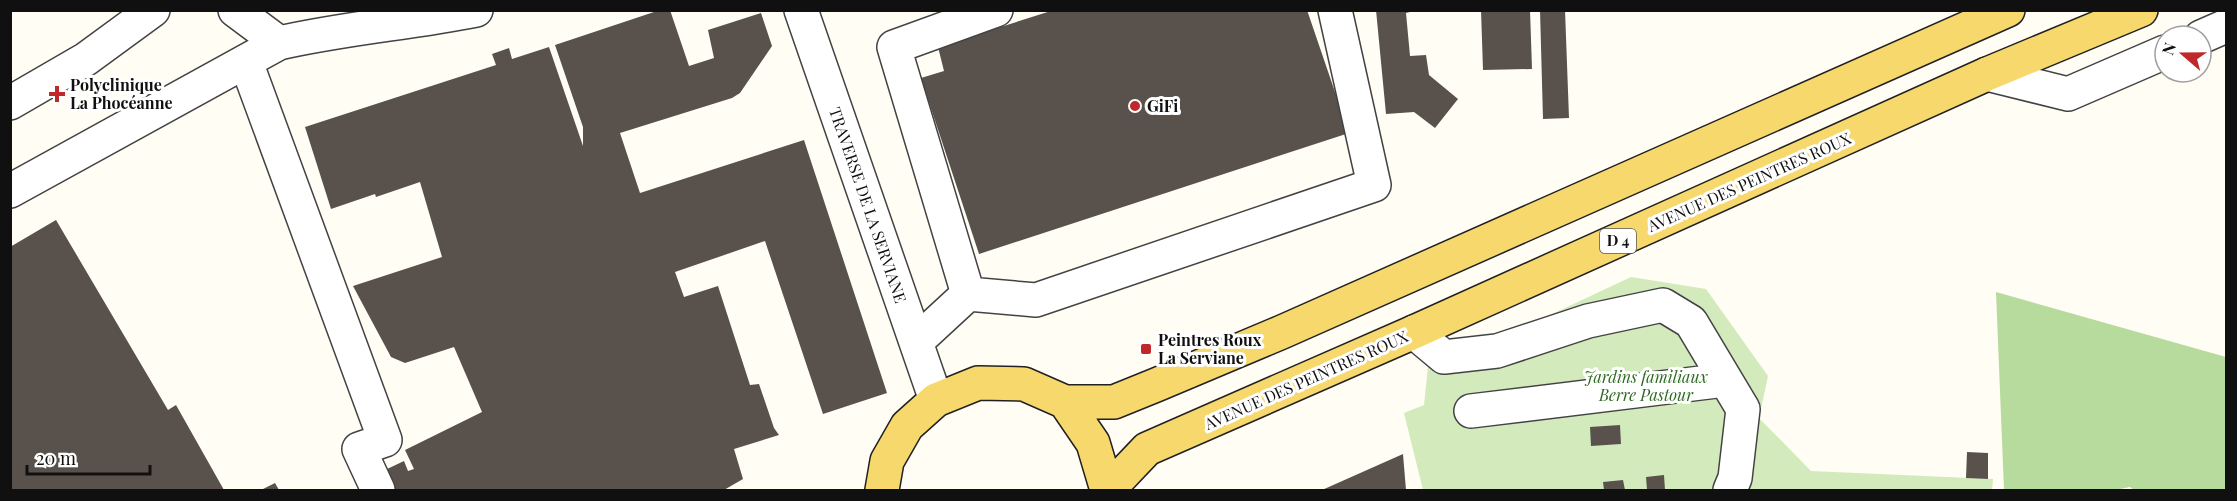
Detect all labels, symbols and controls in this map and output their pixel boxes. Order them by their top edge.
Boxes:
north arrow [2153,24,2213,84]
text: N [2157,39,2180,58]
place label: Polyclinique La Phocéanne [70,74,173,113]
marker: Polyclinique La Phocéanne [48,85,66,103]
place label: GiFi [1147,95,1178,116]
marker: GiFi [1128,99,1142,113]
street label: TRAVERSE DE LA SERVIANE [825,104,912,305]
street label: AVENUE DES PEINTRES ROUX [1643,127,1855,236]
road number: D 4 [1600,229,1636,253]
street label: AVENUE DES PEINTRES ROUX [1200,325,1412,434]
place label: Peintres Roux La Serviane [1158,329,1262,368]
marker: Peintres Roux La Serviane [1139,342,1153,356]
park label: Jardins familiaux Berre Pastour [1584,366,1709,405]
scale bar [27,438,150,476]
text: 20 m [36,446,76,470]

